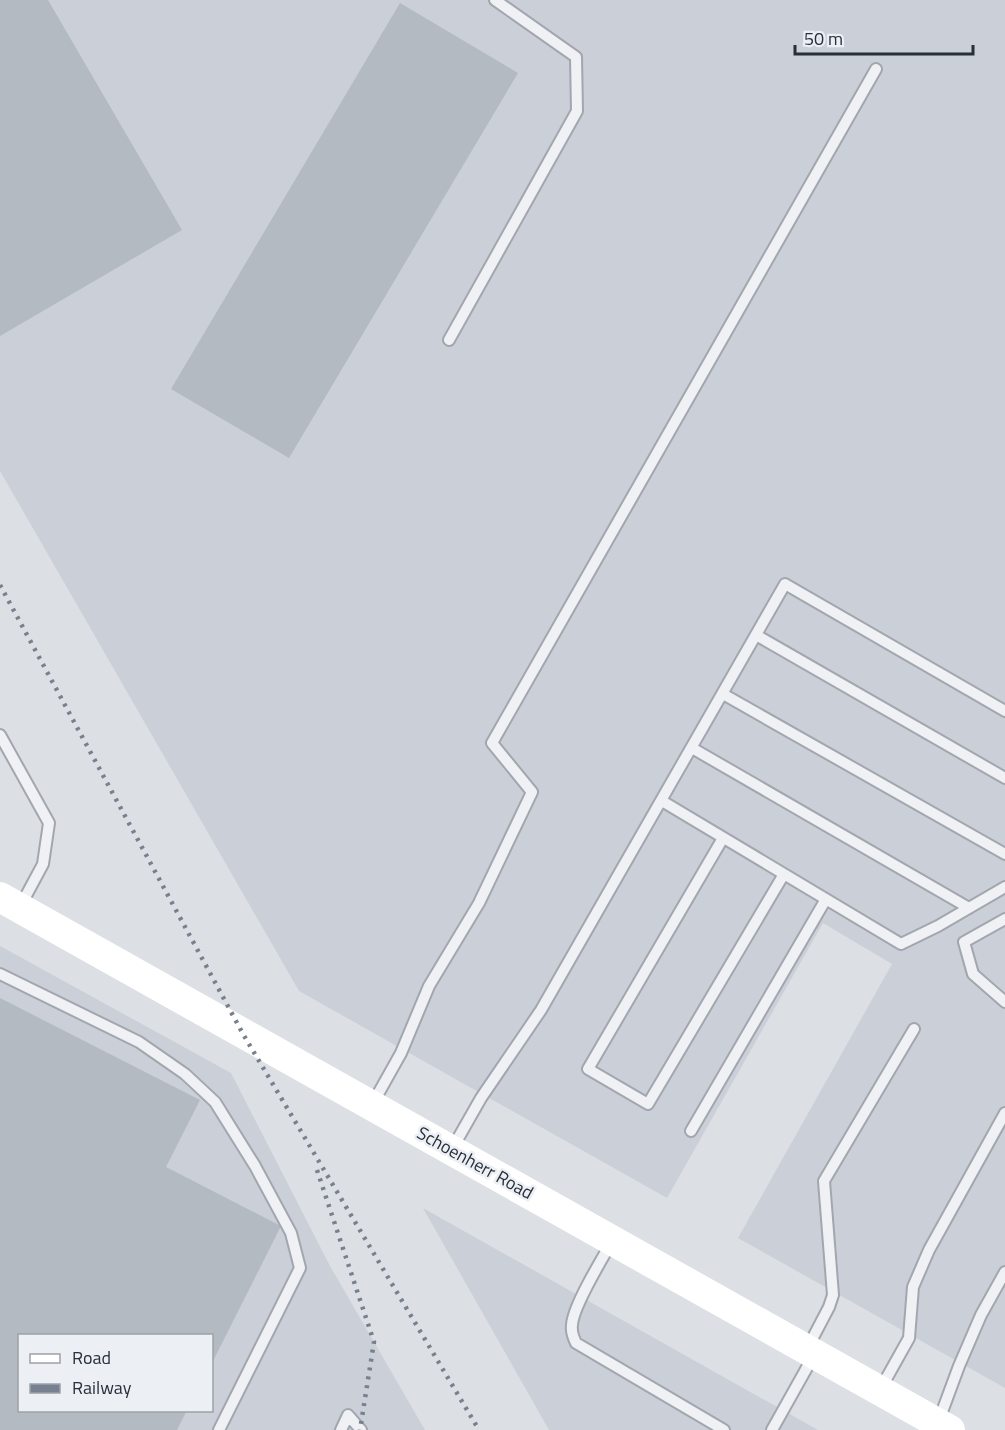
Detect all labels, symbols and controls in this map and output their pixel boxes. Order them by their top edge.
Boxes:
scale bar [795,18,974,56]
text: 50 m [804,25,843,52]
street label: Schoenherr Road [412,1119,538,1206]
legend [18,1334,213,1412]
text: Road [72,1344,111,1371]
text: Railway [72,1374,132,1401]

